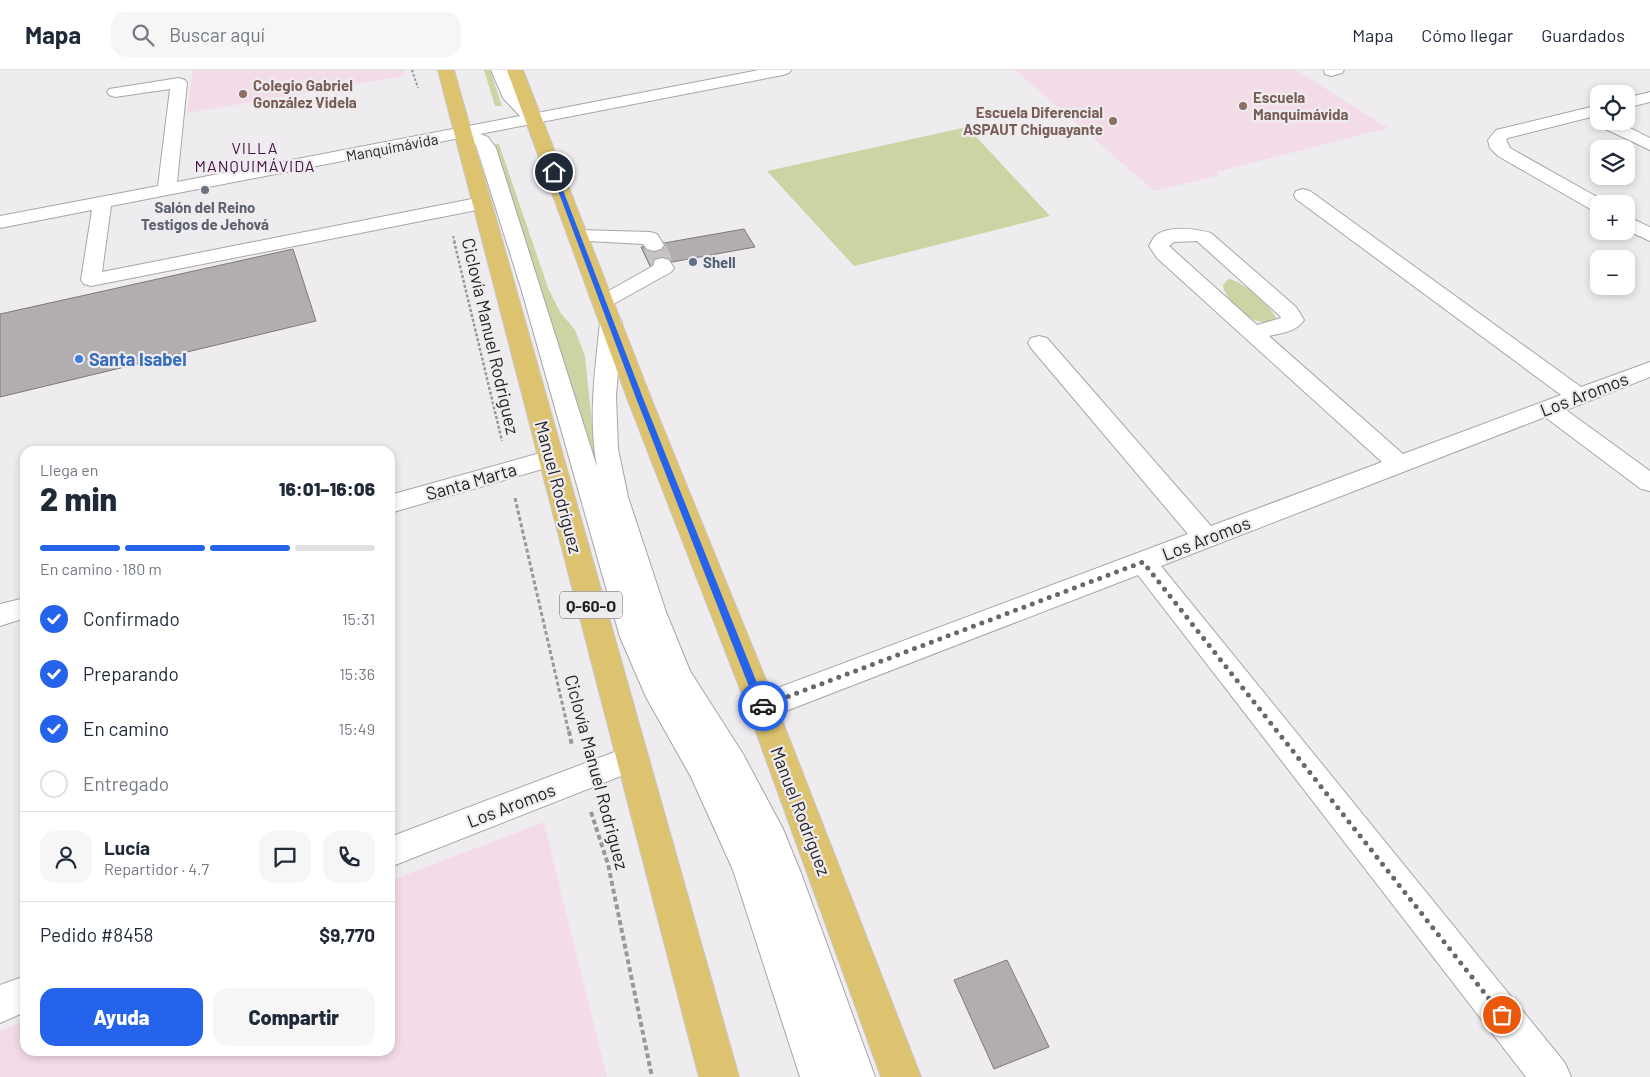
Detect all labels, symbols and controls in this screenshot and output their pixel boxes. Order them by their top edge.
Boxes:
search box [111,12,461,57]
text: Mapa [25,20,81,49]
icon: search [129,21,157,49]
text: Buscar aquí [169,23,265,46]
text: Mapa [1352,24,1393,46]
text: Cómo llegar [1421,24,1513,46]
text: Guardados [1541,24,1625,46]
place label: Colegio Gabriel González Videla [253,76,357,111]
map controls [1590,85,1635,295]
button: locate [1590,85,1635,130]
marker: Colegio Gabriel González Videla [237,88,249,100]
place label: Escuela Manquimávida [1253,88,1349,123]
marker: Escuela Manquimávida [1237,100,1249,112]
place label: Escuela Diferencial ASPAUT Chiguayante [963,103,1103,138]
marker: Escuela Diferencial ASPAUT Chiguayante [1107,115,1119,127]
street label: Manquimávida [344,129,440,165]
district label: VILLA MANQUIMÁVIDA [195,138,315,175]
button: layers [1590,140,1635,185]
pin [533,151,575,193]
icon: home [540,158,568,186]
marker: Salón del Reino Testigos de Jehová [199,184,211,196]
button: + [1590,195,1635,240]
place label: Salón del Reino Testigos de Jehová [141,198,269,233]
street label: Ciclovía Manuel Rodriguez [458,236,524,436]
button: − [1590,250,1635,295]
place label: Shell [703,253,736,271]
marker: Shell [687,256,699,268]
place label: Santa Isabel [89,348,187,370]
marker: Santa Isabel [73,353,85,365]
street label: Los Aromos [1537,367,1631,421]
street label: Manuel Rodríguez [531,418,587,556]
street label: Santa Marta [423,458,519,504]
text: Llega en [40,460,98,479]
text: 16:01–16:06 [279,477,375,500]
text: 2 min [40,479,117,517]
street label: Los Aromos [1159,511,1253,565]
text: En camino · 180 m [40,559,162,578]
road number: Q-60-O [560,592,622,618]
icon: check [40,605,68,633]
text: Confirmado [83,607,180,630]
text: 15:31 [342,609,375,628]
icon: check [40,660,68,688]
text: Preparando [83,662,179,685]
text: 15:36 [339,664,375,683]
street label: Ciclovía Manuel Rodriguez [560,672,634,872]
courier [738,681,788,731]
icon: car [749,692,777,720]
icon: check [40,715,68,743]
text: En camino [83,717,169,740]
text: 15:49 [339,719,375,738]
street label: Manuel Rodríguez [766,743,836,879]
text: Entregado [83,772,169,795]
street label: Los Aromos [464,778,558,832]
button: person [40,831,92,883]
button: chat [259,831,311,883]
button: phone [323,831,375,883]
text: Lucía [104,836,150,859]
text: Repartidor · 4.7 [104,859,209,878]
text: Pedido #8458 [40,923,153,946]
text: $9,770 [319,923,375,946]
button: Ayuda [40,988,203,1046]
button: Compartir [213,988,375,1046]
pin [1481,994,1523,1036]
icon: bag [1488,1001,1516,1029]

